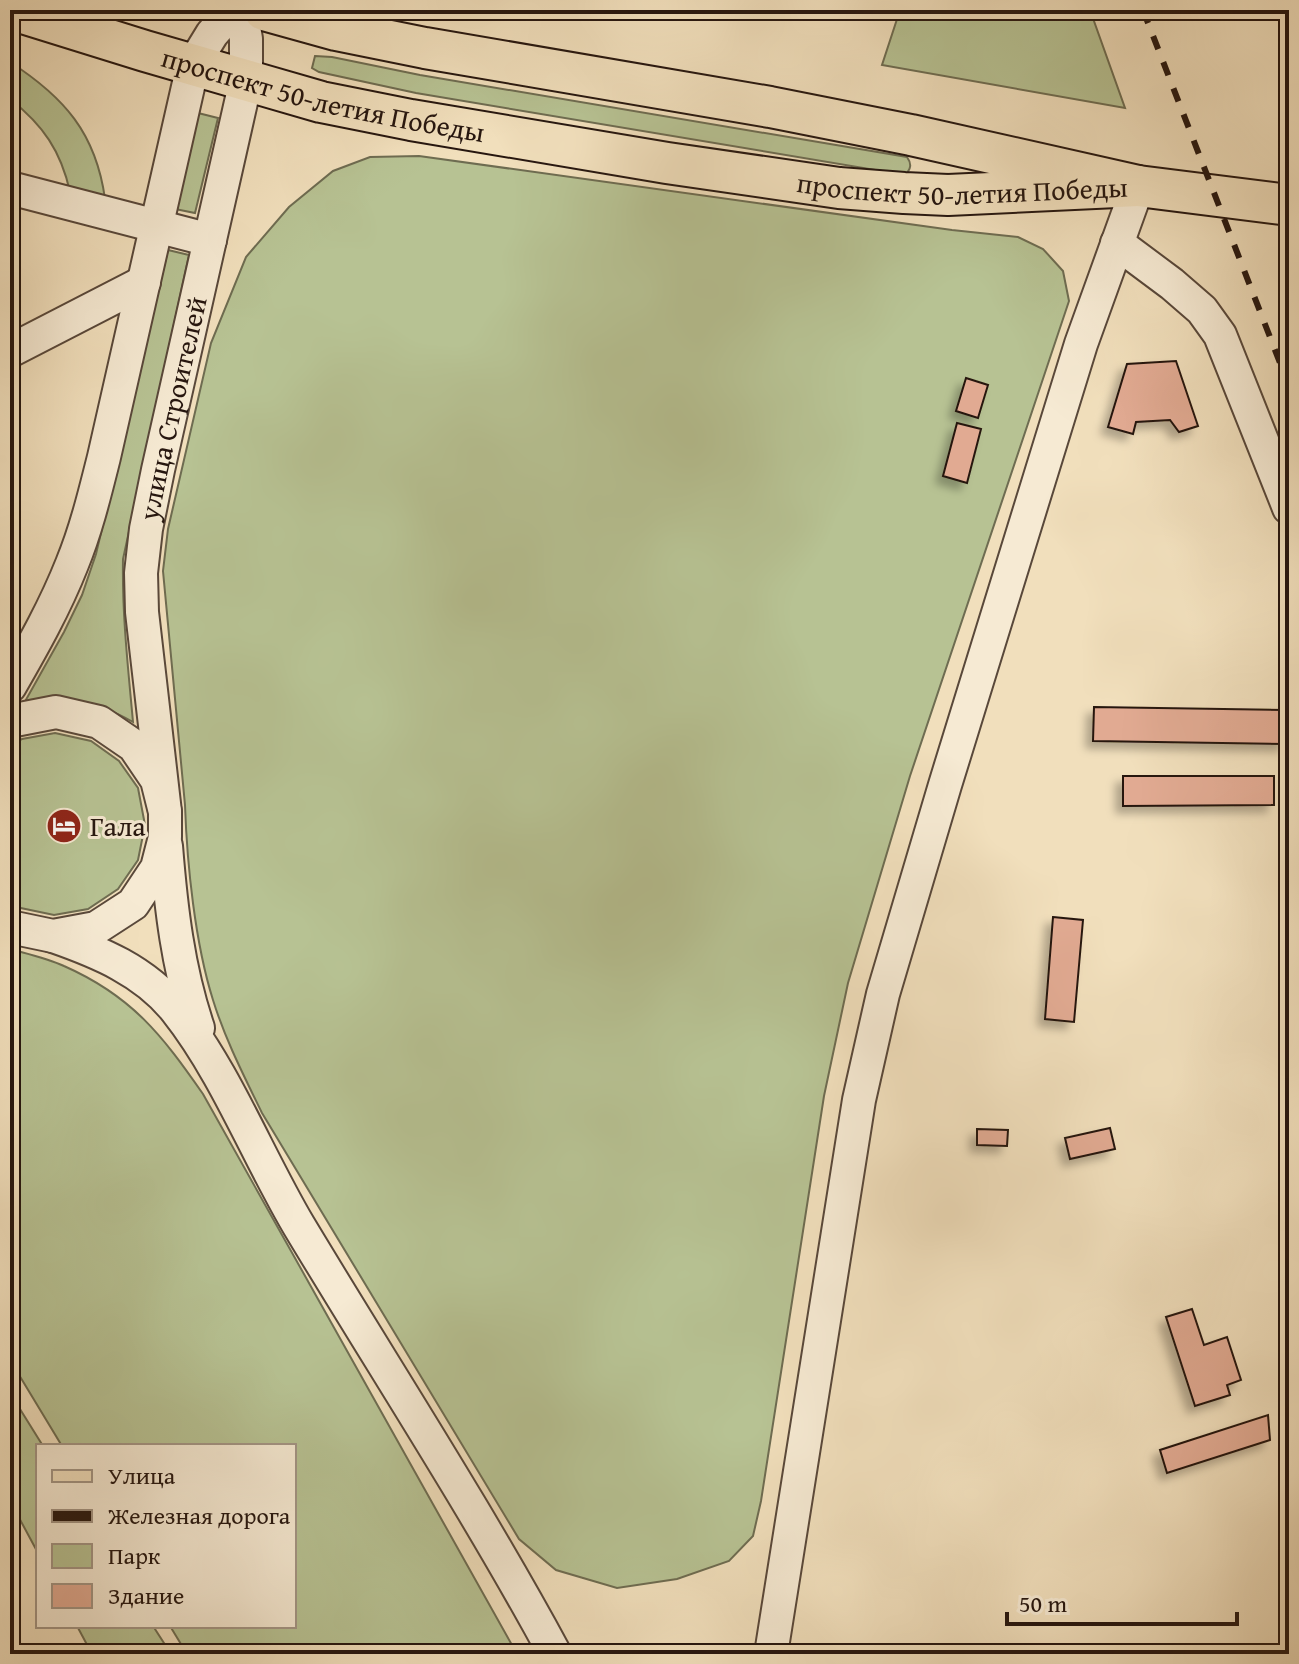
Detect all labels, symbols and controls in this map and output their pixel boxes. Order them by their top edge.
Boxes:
street label: проспект 50-летия Победы [157,36,488,152]
street label: проспект 50-летия Победы [794,161,1129,215]
street label: улица Строителей [127,292,217,525]
place label: Гала [90,805,146,846]
hotel icon: Гала [45,807,83,845]
legend [36,1444,296,1628]
text: Улица [108,1458,176,1493]
text: Железная дорога [107,1498,291,1533]
text: Парк [108,1538,161,1573]
scale bar [1007,1576,1237,1626]
text: Здание [108,1578,184,1613]
text: 50 m [1019,1586,1067,1621]

